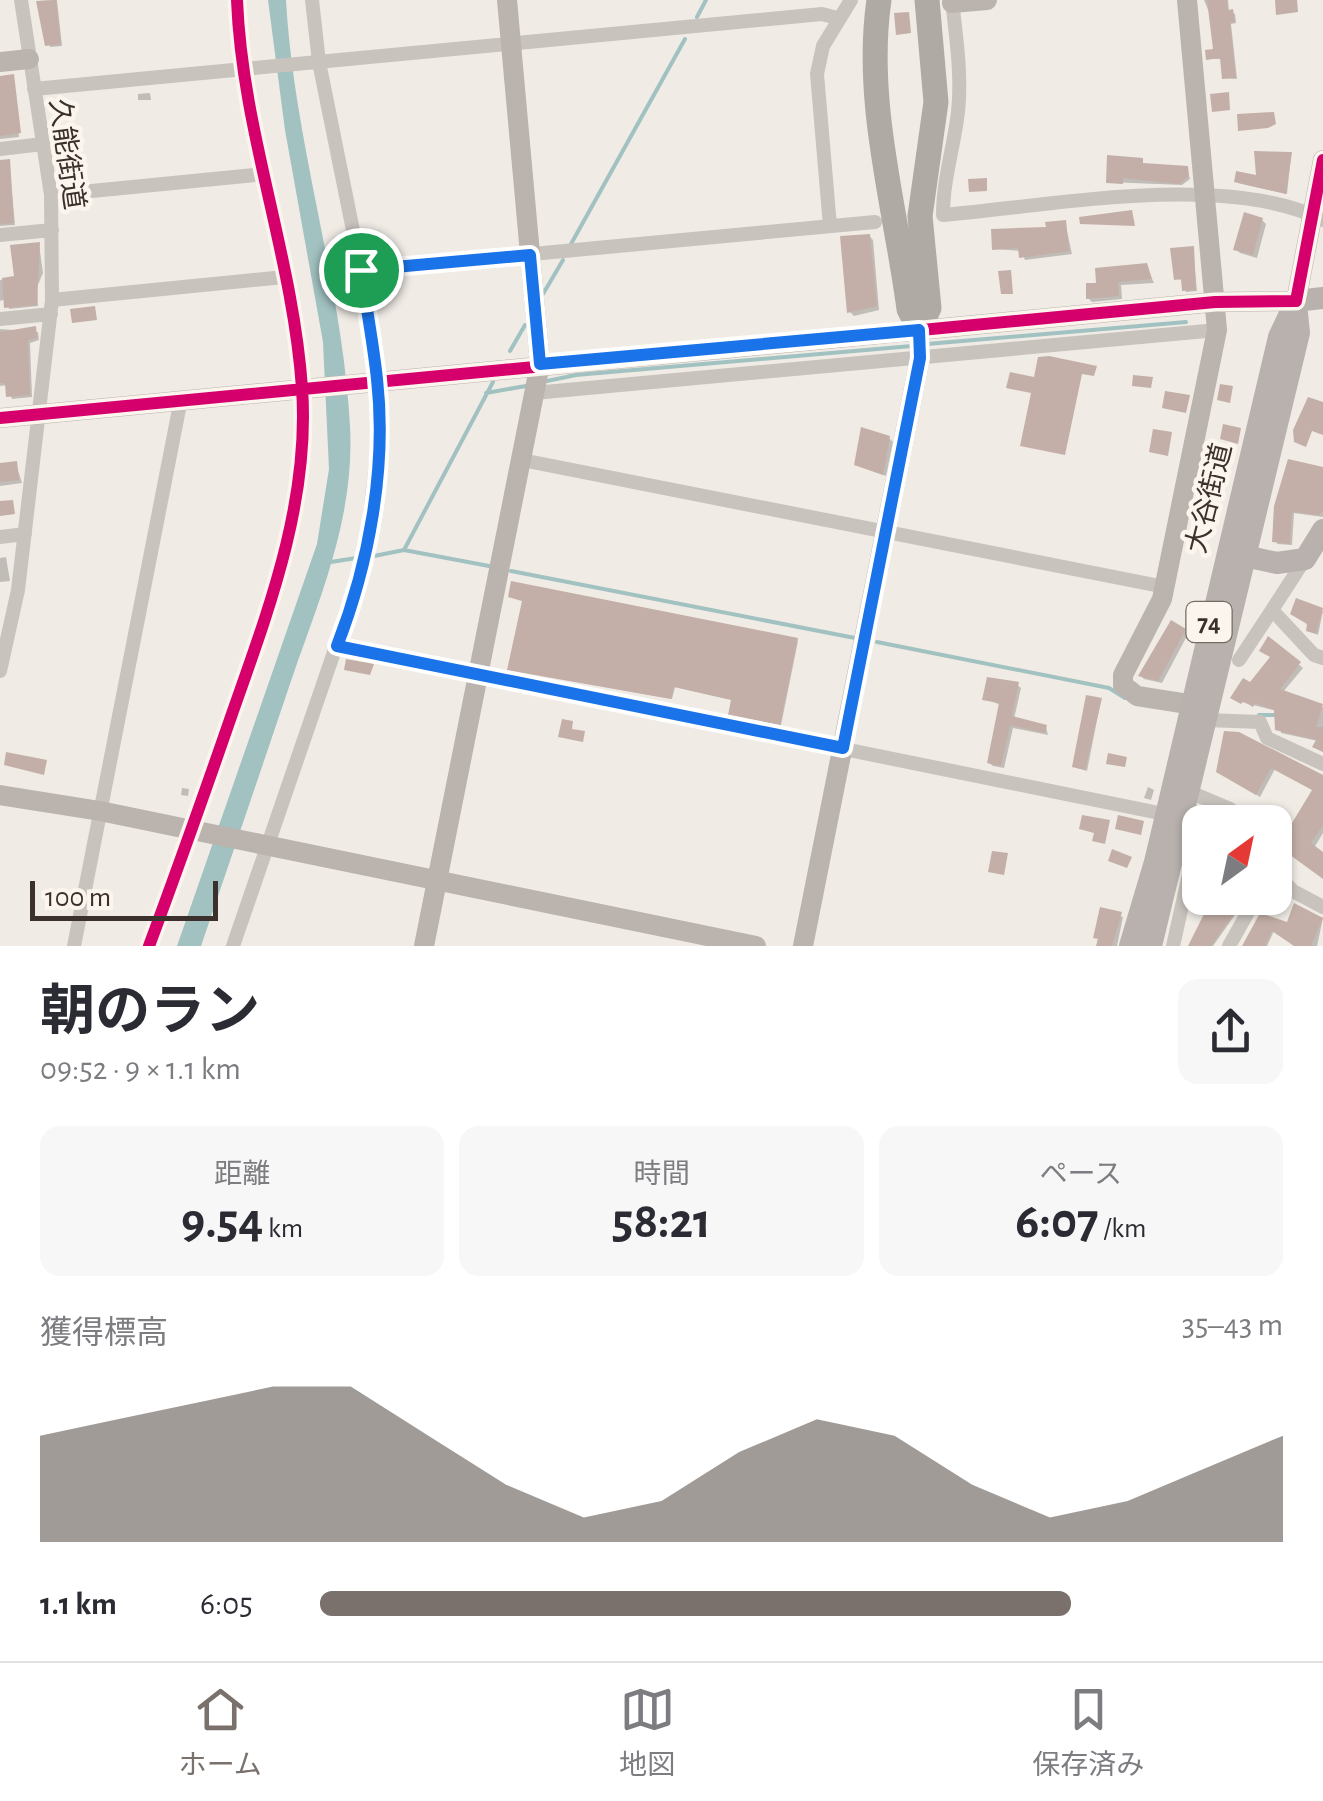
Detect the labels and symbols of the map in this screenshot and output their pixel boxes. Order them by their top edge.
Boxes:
street label: 久能街道 [44,97,90,212]
pin [319,228,404,313]
street label: 大谷街道 [1181,440,1237,556]
road number: 74 [1186,602,1232,642]
north arrow [1182,805,1292,915]
scale bar [30,876,218,920]

